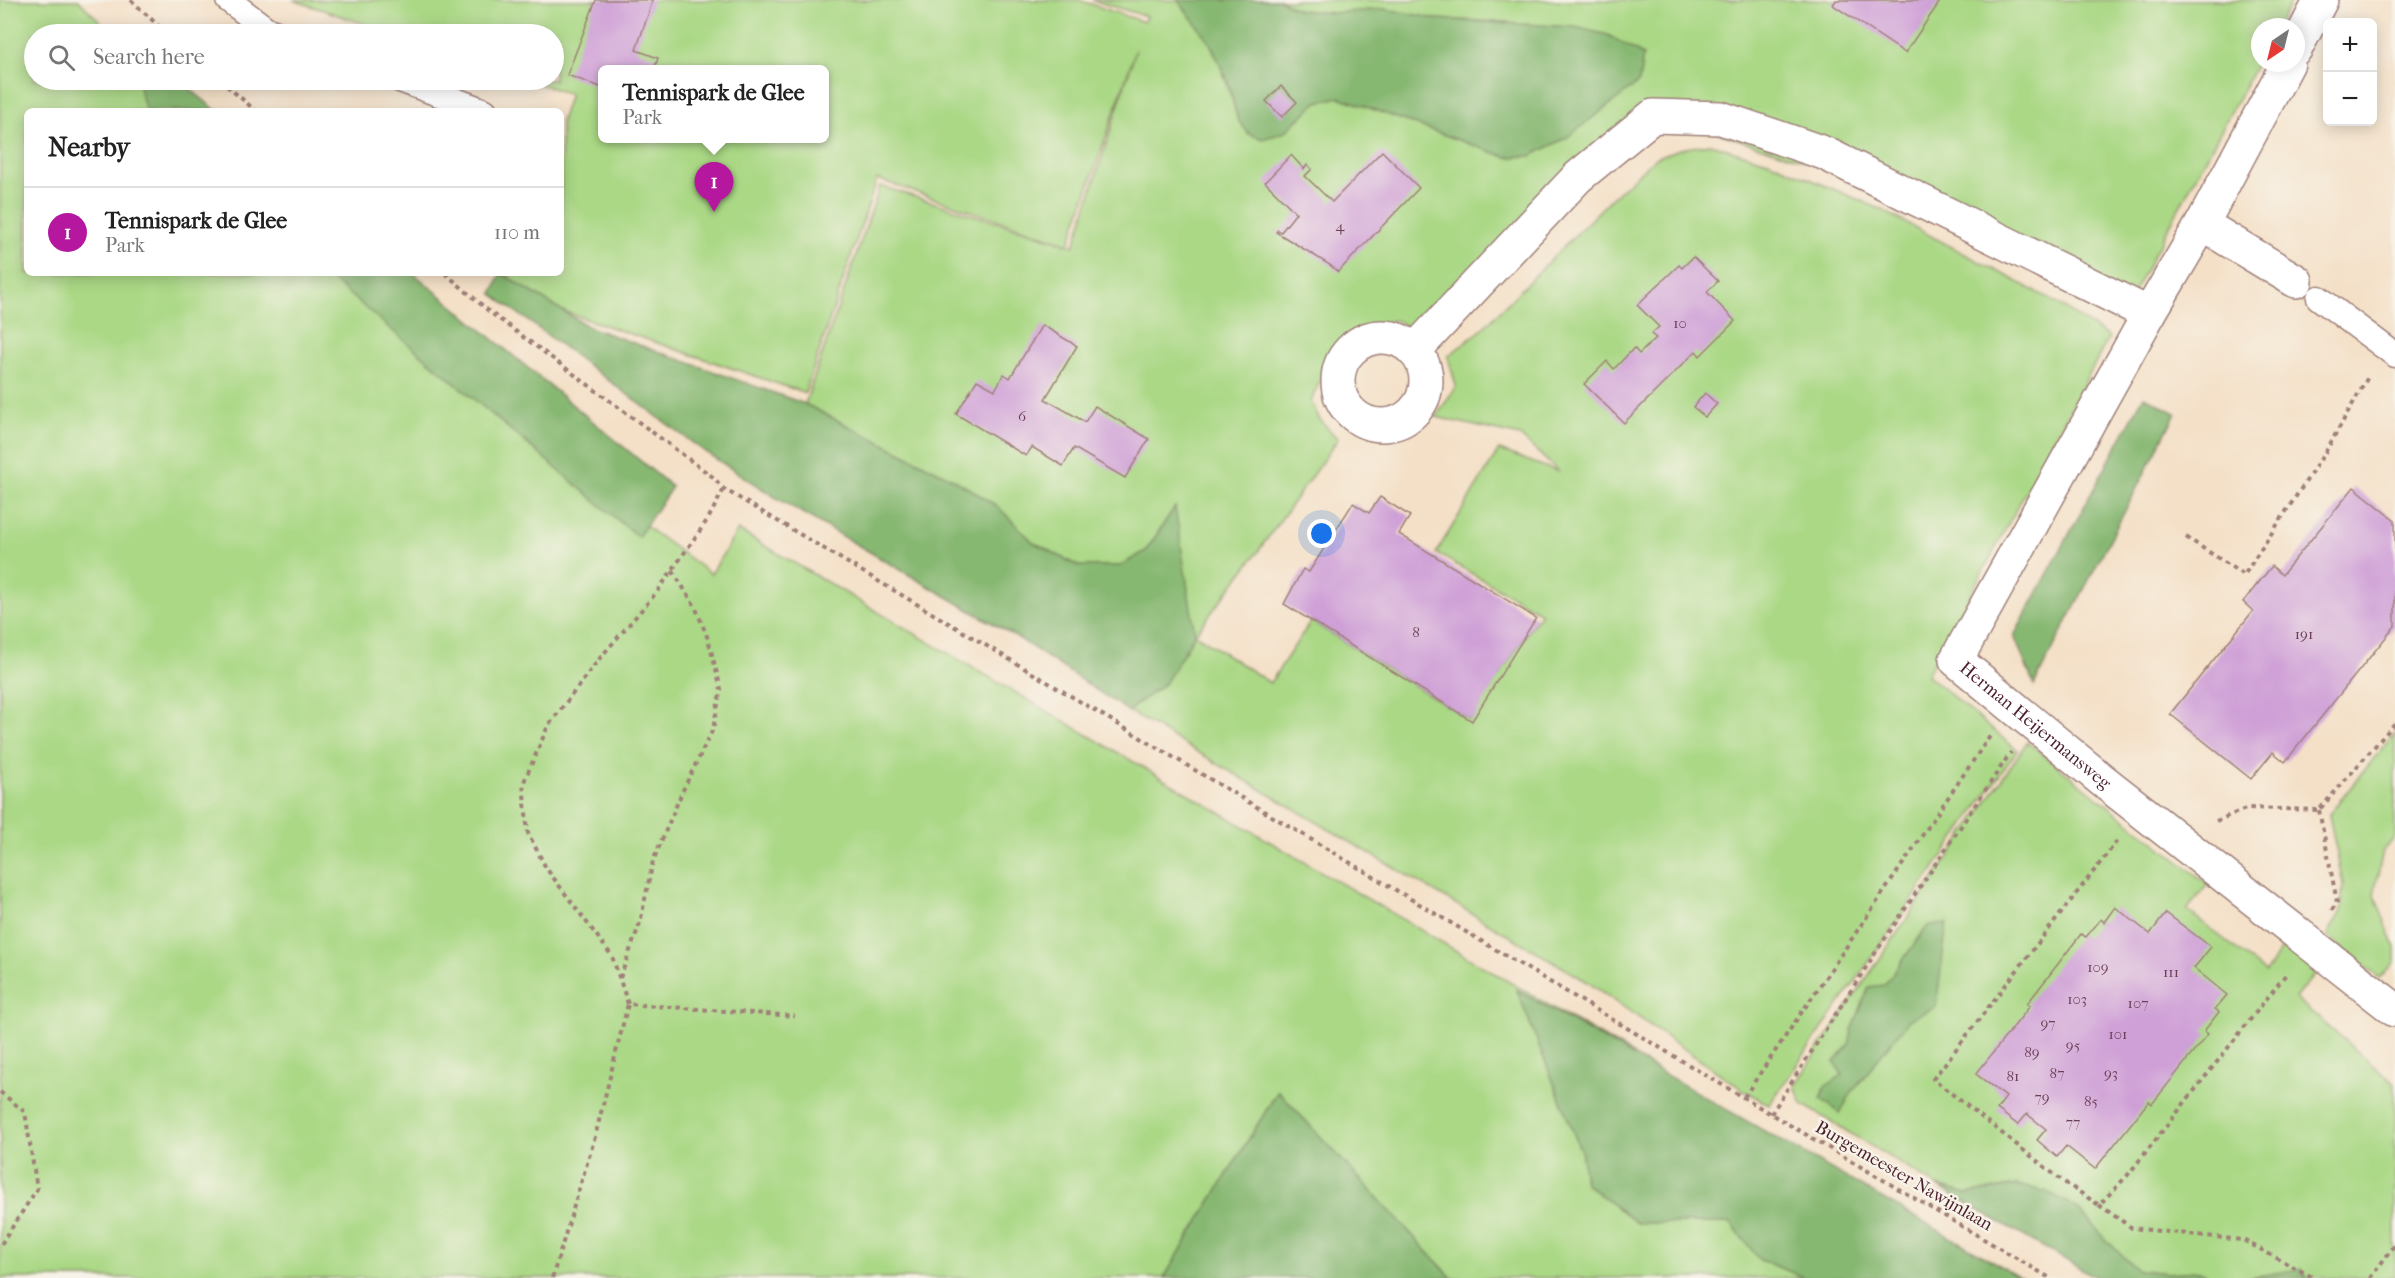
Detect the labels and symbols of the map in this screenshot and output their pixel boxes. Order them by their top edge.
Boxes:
north arrow [2251,18,2305,72]
pin: 1 [694,162,734,212]
house number: 4 [1336,217,1346,235]
house number: 10 [1673,314,1687,332]
house number: 6 [1018,407,1027,425]
your location [1307,519,1336,548]
house number: 8 [1412,623,1420,641]
house number: 191 [2295,625,2313,643]
street label: Herman Heijermansweg [1956,657,2116,794]
house number: 109 [2087,958,2109,976]
house number: 111 [2163,963,2179,981]
house number: 103 [2067,990,2087,1008]
house number: 107 [2128,994,2148,1012]
house number: 97 [2040,1014,2056,1032]
house number: 101 [2109,1025,2127,1043]
house number: 95 [2066,1036,2080,1054]
house number: 89 [2024,1043,2040,1061]
house number: 87 [2050,1064,2064,1082]
house number: 93 [2104,1064,2118,1082]
house number: 81 [2007,1067,2019,1085]
house number: 79 [2034,1088,2050,1106]
house number: 85 [2084,1092,2098,1110]
house number: 77 [2066,1113,2080,1131]
street label: Burgemeester Nawijnlaan [1812,1117,1997,1236]

